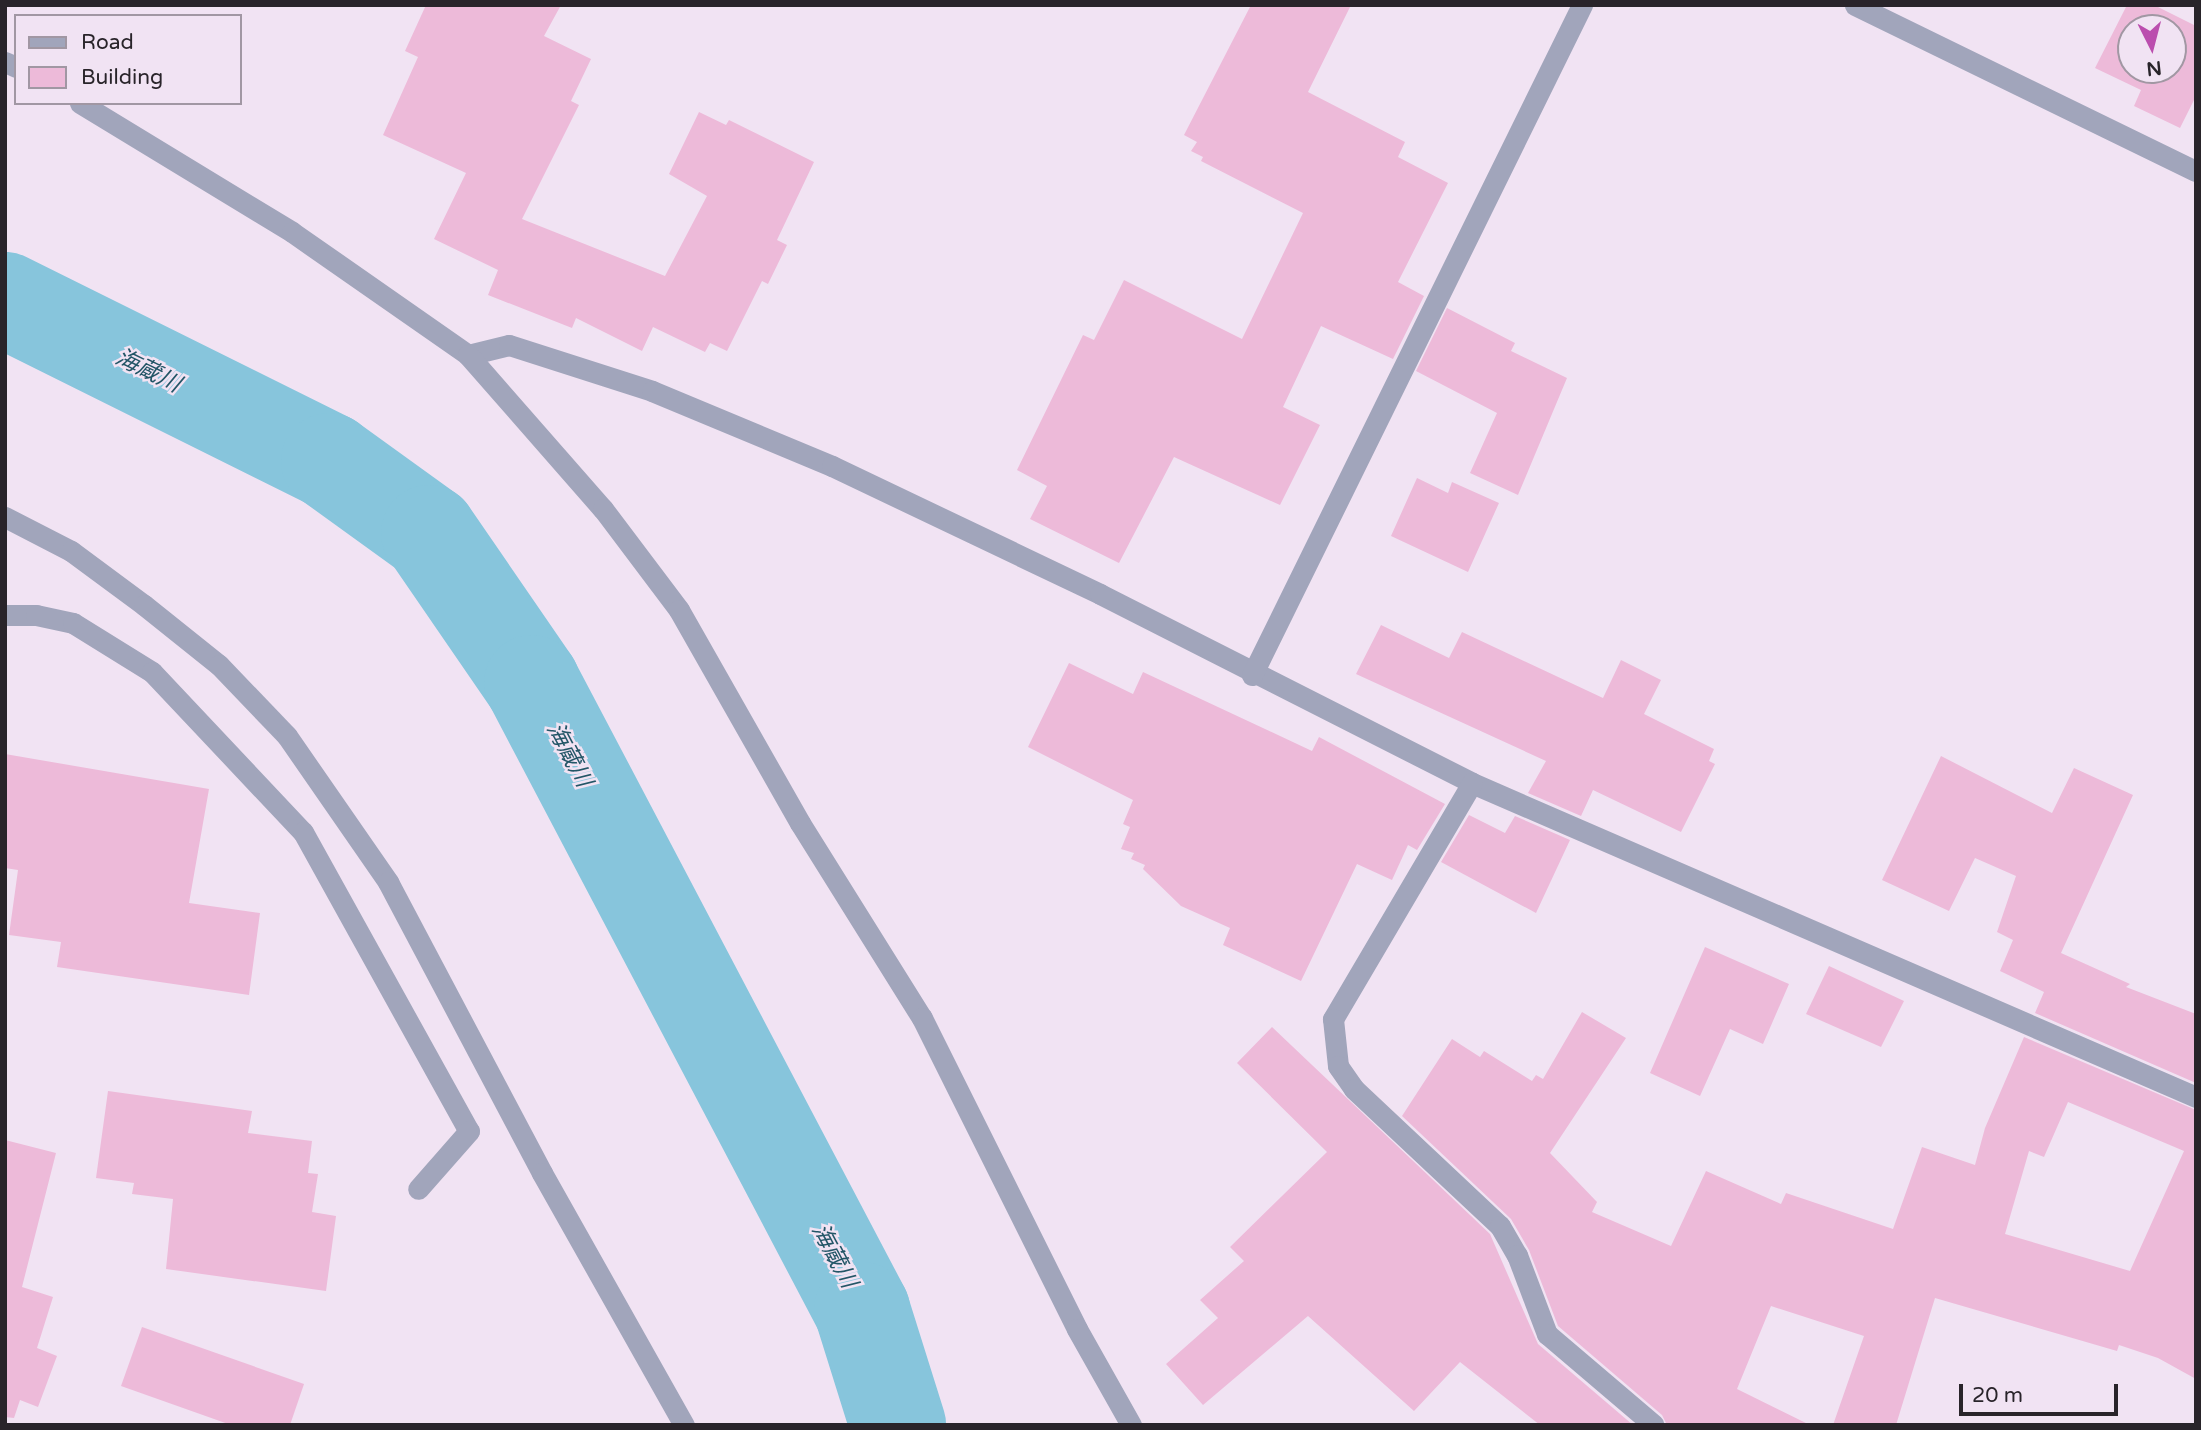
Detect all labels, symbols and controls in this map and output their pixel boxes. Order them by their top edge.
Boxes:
legend [14,14,242,105]
north arrow [2117,14,2187,84]
text: Road [81,30,134,55]
text: N [2145,56,2163,80]
text: Building [81,65,163,90]
water label: 海蔵川 [111,343,185,399]
water label: 海蔵川 [541,718,597,792]
water label: 海蔵川 [806,1219,862,1293]
scale bar [1963,1370,2122,1414]
text: 20 m [1972,1383,2023,1408]

